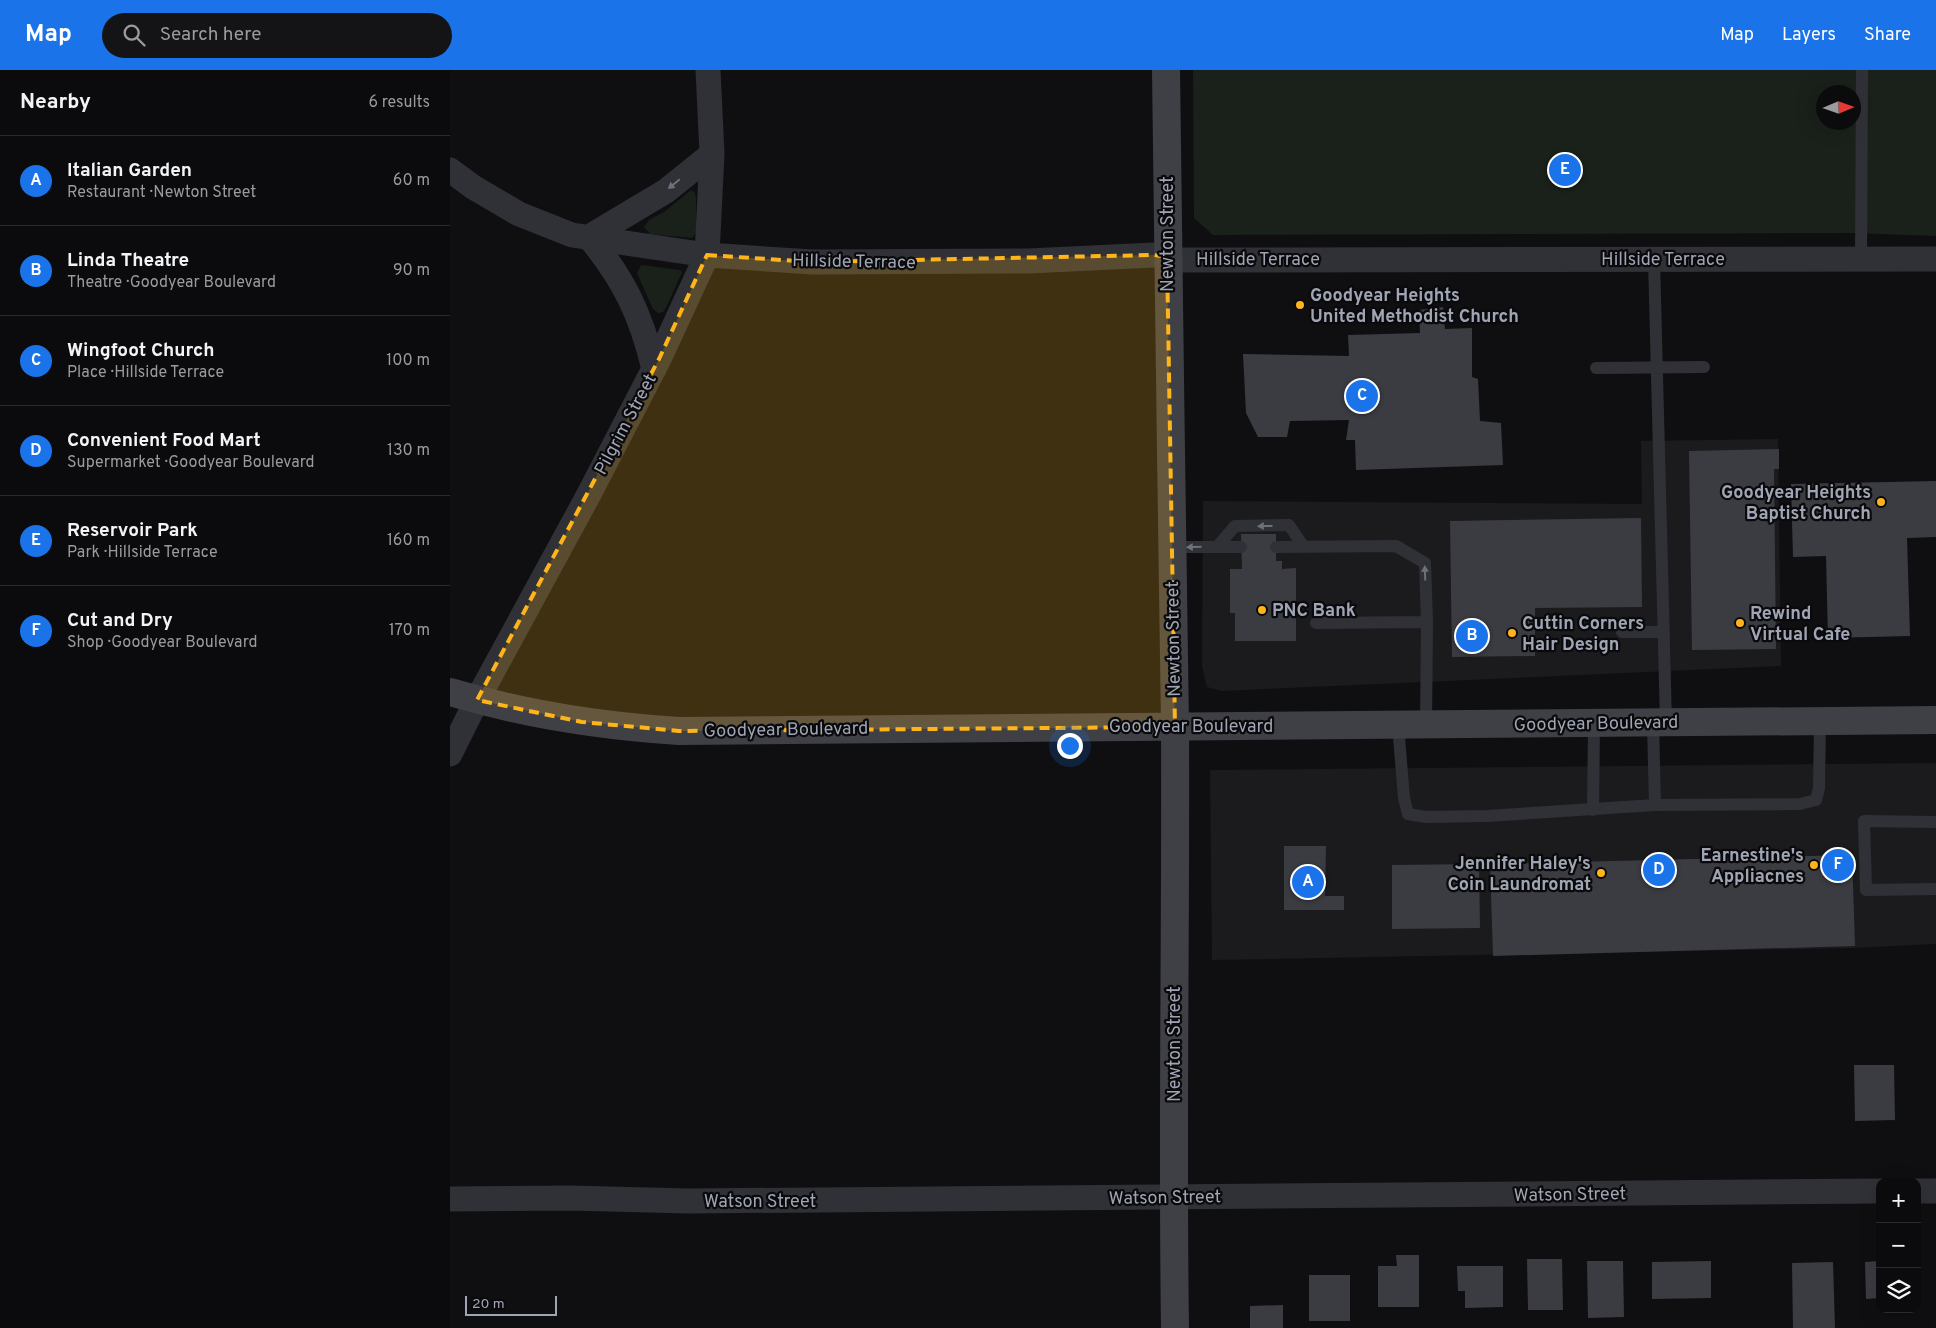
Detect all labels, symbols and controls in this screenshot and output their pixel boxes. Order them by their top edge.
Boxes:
search box [102,13,452,58]
text: Map [25,20,72,50]
icon: search [120,21,148,49]
text: Search here [160,23,261,47]
text: Map [1720,24,1754,47]
text: Layers [1782,24,1836,47]
text: Share [1864,24,1911,47]
north arrow [1816,85,1861,130]
text: Nearby [20,89,91,116]
text: 6 results [368,93,430,113]
pin: E [1549,151,1581,189]
text: Italian Garden [67,159,192,183]
text: A [30,171,42,191]
text: 60 m [393,171,430,191]
street label: Newton Street [1157,176,1180,292]
one-way arrow [668,179,681,190]
text: Restaurant · Newton Street [67,183,256,203]
text: Linda Theatre [67,249,189,273]
street label: Hillside Terrace [1196,249,1320,272]
street label: Hillside Terrace [1601,249,1725,272]
street label: Hillside Terrace [792,250,916,275]
text: B [30,261,42,281]
text: 90 m [393,261,430,281]
text: Theatre · Goodyear Boulevard [67,273,276,293]
place label: Goodyear Heights United Methodist Church [1310,285,1519,329]
marker: Goodyear Heights United Methodist Church [1294,299,1306,311]
text: Wingfoot Church [67,339,215,363]
text: C [31,351,41,371]
text: 100 m [386,351,430,371]
text: Place · Hillside Terrace [67,363,224,383]
street label: Pilgrim Street [590,370,663,479]
pin: C [1346,377,1378,415]
text: Convenient Food Mart [67,429,261,453]
text: D [30,441,42,461]
text: 130 m [387,441,430,461]
text: Supermarket · Goodyear Boulevard [67,453,315,473]
place label: Goodyear Heights Baptist Church [1721,482,1871,526]
marker: Goodyear Heights Baptist Church [1875,496,1887,508]
text: Reservoir Park [67,519,198,543]
one-way arrow [1257,522,1273,530]
text: E [31,531,41,551]
text: 160 m [387,531,430,551]
text: Park · Hillside Terrace [67,543,218,563]
one-way arrow [1186,543,1202,551]
one-way arrow [1421,565,1429,581]
street label: Newton Street [1162,581,1187,697]
place label: PNC Bank [1272,600,1356,623]
place label: Rewind Virtual Cafe [1750,603,1850,647]
marker: PNC Bank [1256,604,1268,616]
text: Cut and Dry [67,609,173,633]
place label: Cuttin Corners Hair Design [1522,613,1644,657]
pin: B [1456,617,1488,655]
marker: Rewind Virtual Cafe [1734,617,1746,629]
text: F [31,621,41,641]
text: 170 m [389,621,430,641]
marker: Cuttin Corners Hair Design [1506,627,1518,639]
text: Shop · Goodyear Boulevard [67,633,258,653]
street label: Goodyear Boulevard [1514,712,1678,737]
street label: Goodyear Boulevard [1109,716,1273,739]
street label: Goodyear Boulevard [704,718,868,743]
your location [1057,733,1083,759]
place label: Earnestine's Appliacnes [1700,845,1804,889]
pin: F [1822,846,1854,884]
pin: D [1643,851,1675,889]
place label: Jennifer Haley's Coin Laundromat [1447,853,1591,897]
marker: Earnestine's Appliacnes [1808,859,1820,871]
pin: A [1292,863,1324,901]
marker: Jennifer Haley's Coin Laundromat [1595,867,1607,879]
street label: Newton Street [1164,986,1187,1102]
map controls [1876,1178,1921,1313]
button: + [1876,1178,1921,1223]
street label: Watson Street [1514,1183,1627,1208]
street label: Watson Street [1109,1186,1222,1211]
street label: Watson Street [704,1191,816,1214]
button: − [1876,1223,1921,1268]
button: layers [1876,1268,1921,1313]
scale bar [465,1293,558,1316]
text: 20 m [472,1296,505,1313]

